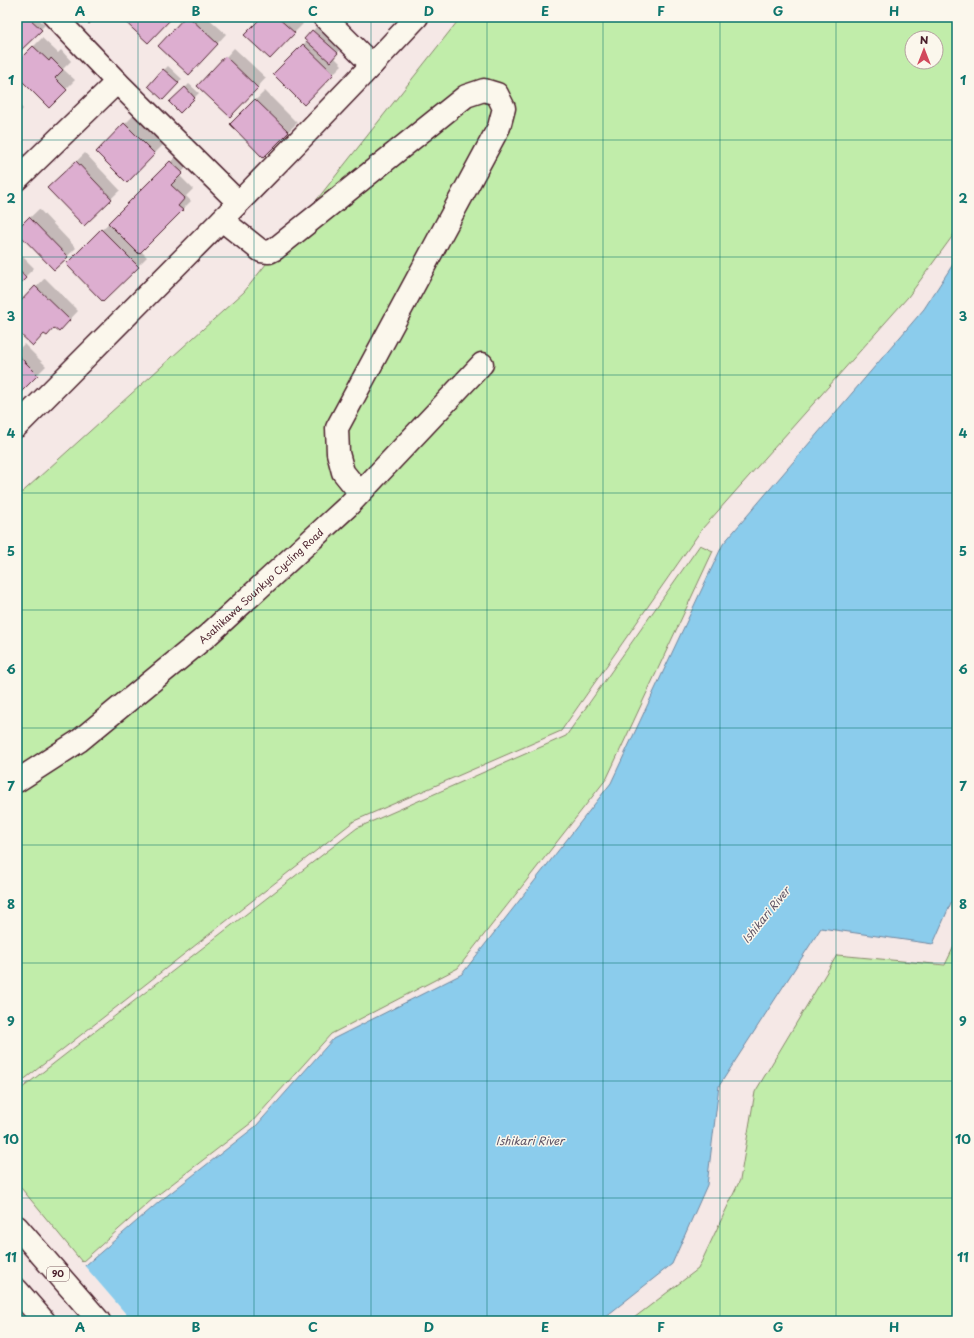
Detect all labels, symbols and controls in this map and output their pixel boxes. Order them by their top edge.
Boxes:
text: A [75,1,85,20]
text: B [192,1,201,20]
text: C [308,1,318,20]
text: D [424,1,434,20]
text: E [541,1,549,20]
text: F [657,1,665,20]
text: G [773,1,783,20]
text: H [889,1,899,20]
north arrow [904,30,944,70]
text: N [920,31,929,48]
text: 1 [8,70,14,89]
text: 1 [960,70,966,89]
text: 2 [6,188,16,207]
text: 2 [958,188,968,207]
text: 3 [7,306,16,325]
text: 3 [959,306,968,325]
text: 4 [7,423,16,442]
text: 4 [959,423,968,442]
street label: Asahikawa Sounkyo Cycling Road [195,524,326,647]
text: 5 [7,541,15,560]
text: 5 [959,541,967,560]
text: 6 [6,659,16,678]
text: 6 [958,659,968,678]
text: 7 [7,776,15,795]
text: 7 [959,776,967,795]
water label: Ishikari River [737,881,795,947]
text: 8 [7,894,15,913]
text: 8 [959,894,967,913]
text: 9 [7,1011,15,1030]
text: 9 [959,1011,967,1030]
text: 10 [3,1129,19,1148]
text: 10 [955,1129,971,1148]
water label: Ishikari River [496,1132,566,1149]
text: 11 [5,1247,17,1266]
text: 11 [957,1247,969,1266]
road number: 90 [47,1267,69,1281]
text: A [75,1317,85,1336]
text: B [192,1317,201,1336]
text: C [308,1317,318,1336]
text: D [424,1317,434,1336]
text: E [541,1317,549,1336]
text: F [657,1317,665,1336]
text: G [773,1317,783,1336]
text: H [889,1317,899,1336]

